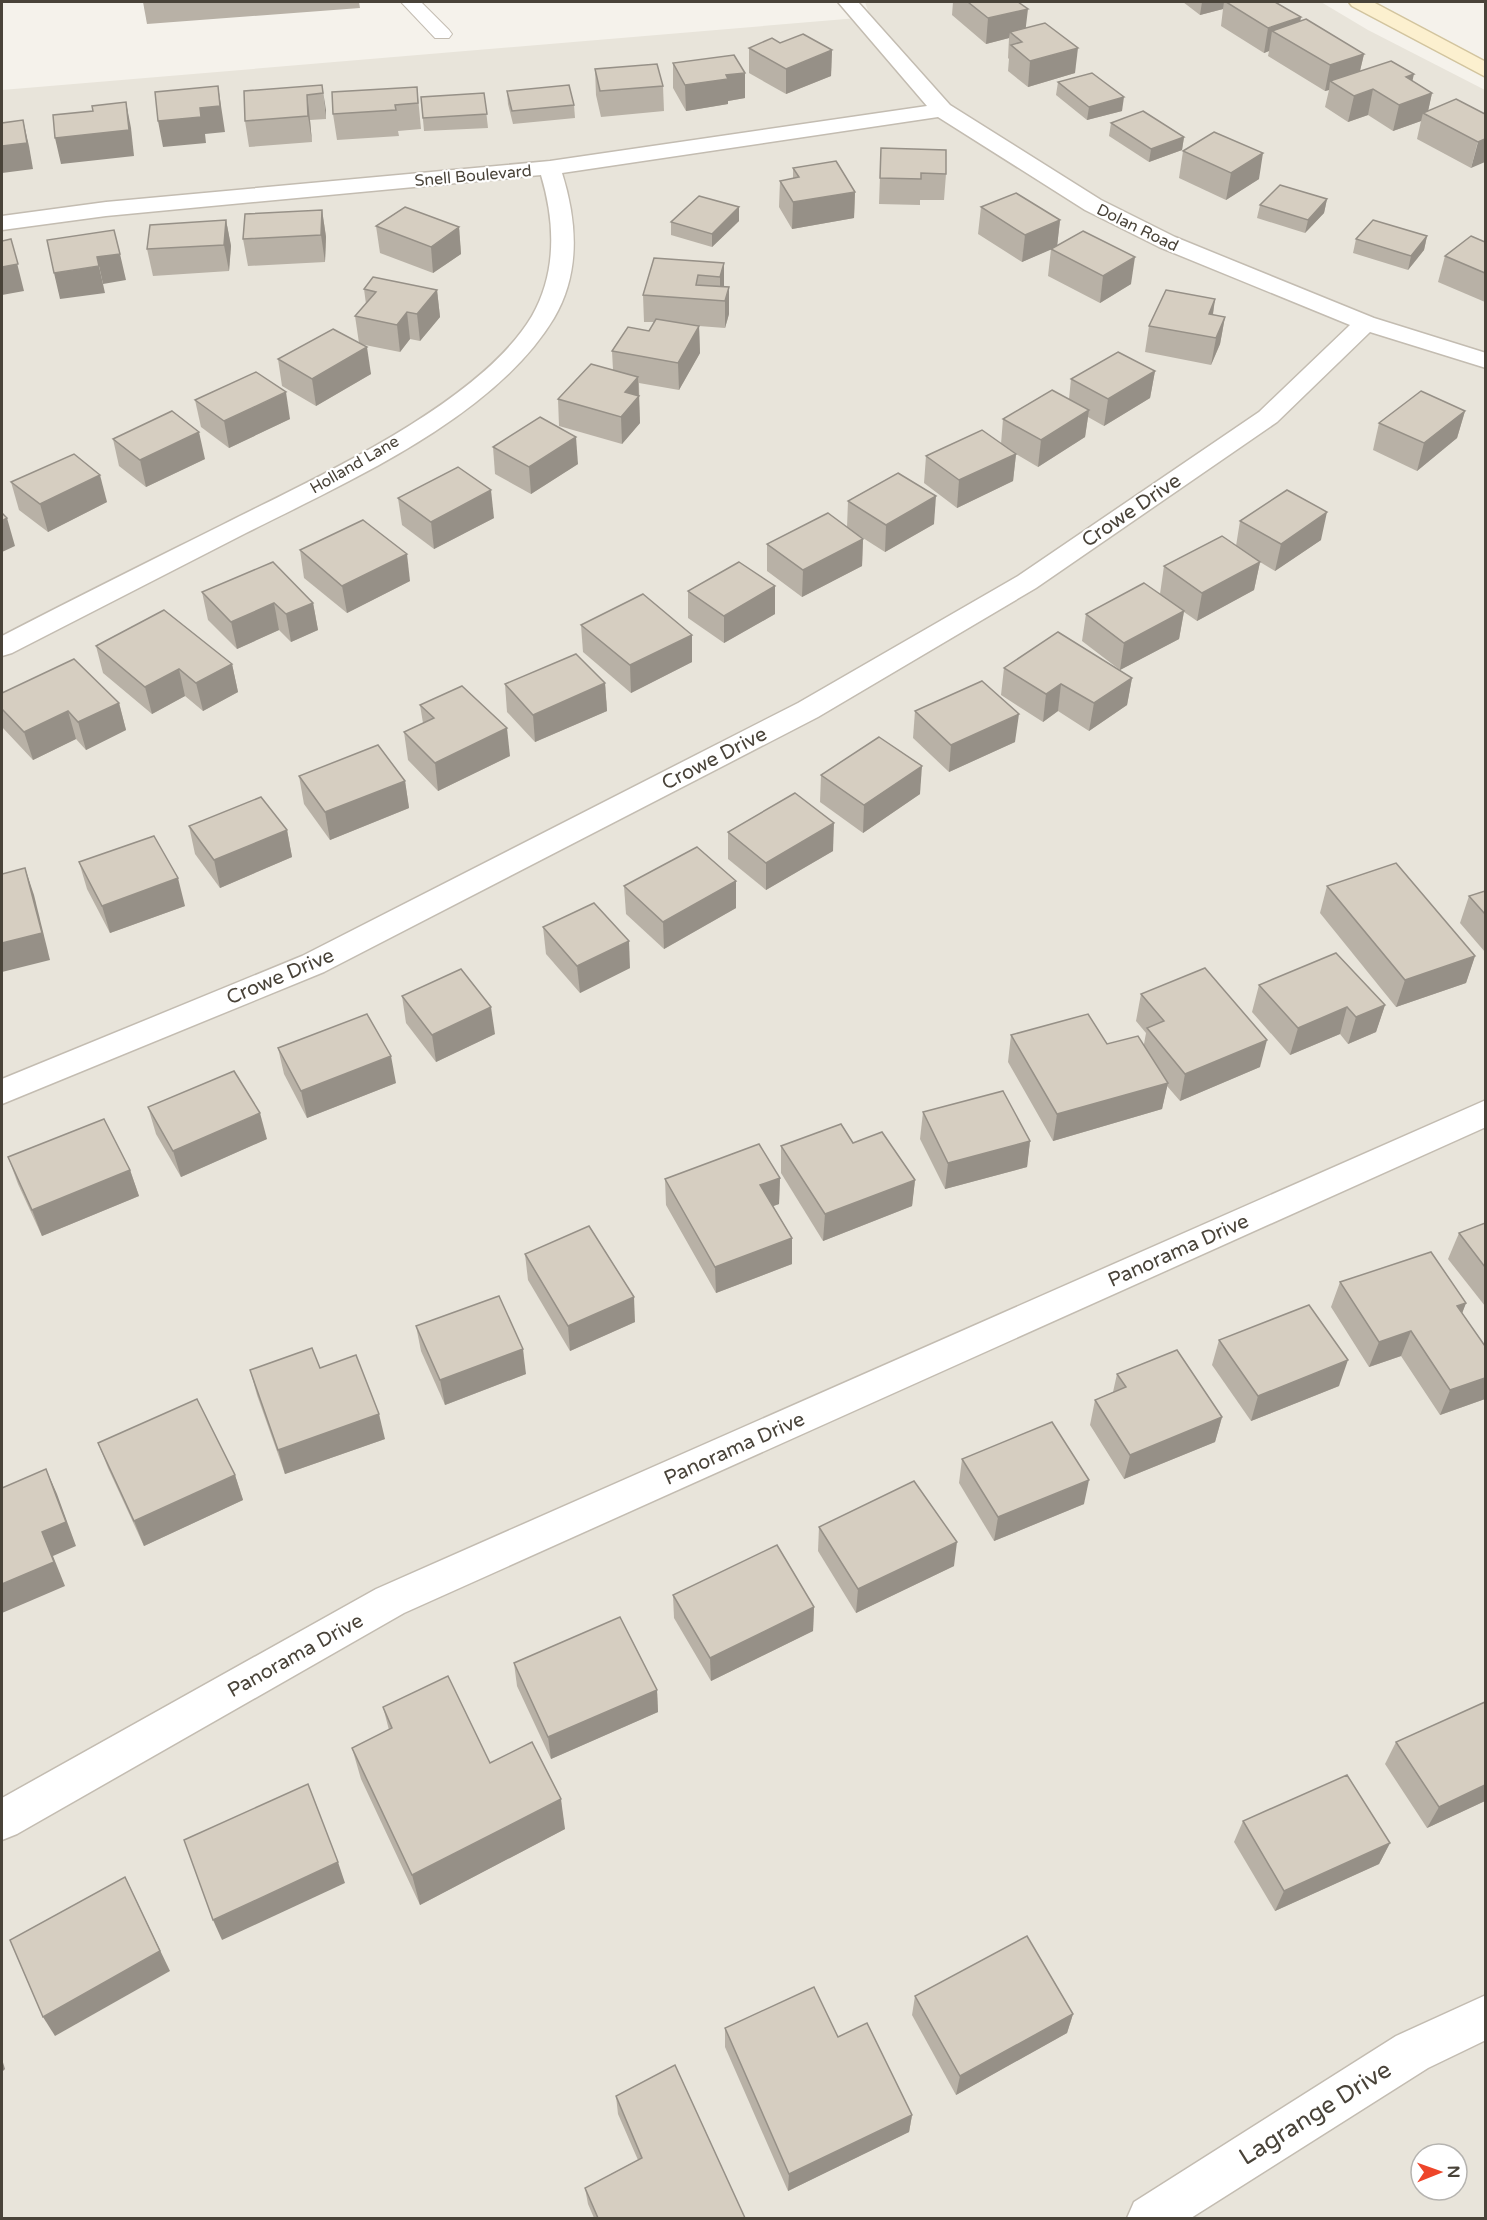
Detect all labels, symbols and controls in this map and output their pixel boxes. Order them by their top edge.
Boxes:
street label: Snell Boulevard [414,161,532,191]
street label: Dolan Road [1093,200,1182,256]
street label: Holland Lane [306,431,403,498]
street label: Crowe Drive [1077,469,1186,553]
street label: Crowe Drive [658,722,771,796]
street label: Crowe Drive [223,943,338,1010]
street label: Panorama Drive [1104,1209,1252,1293]
street label: Panorama Drive [660,1407,808,1491]
street label: Panorama Drive [223,1609,368,1703]
street label: Lagrange Drive [1234,2055,1397,2172]
north arrow [1409,2142,1469,2202]
text: N [1443,2165,1463,2178]

